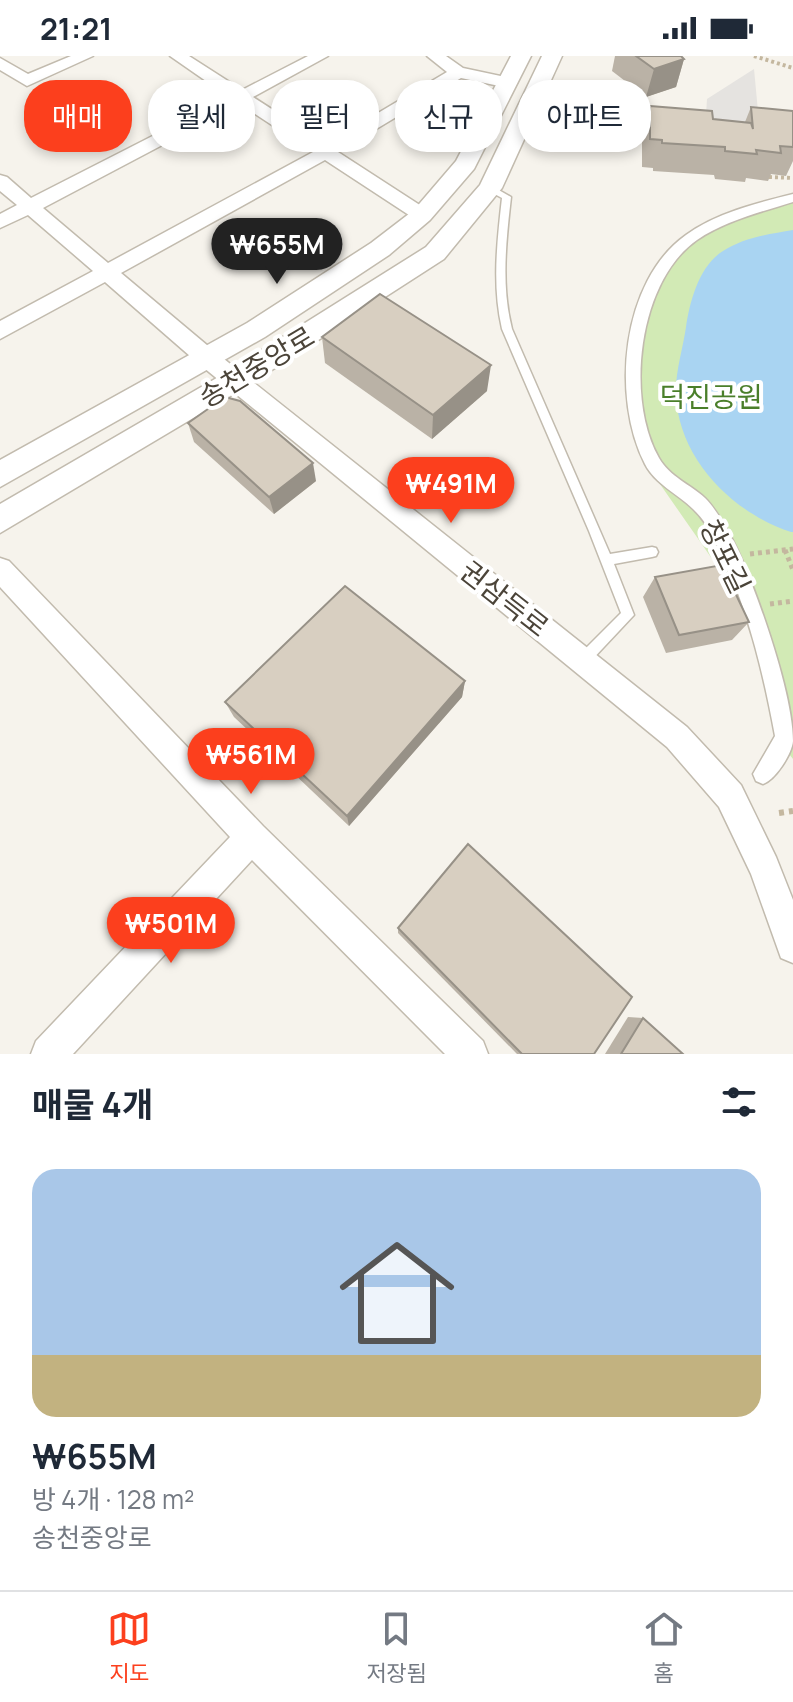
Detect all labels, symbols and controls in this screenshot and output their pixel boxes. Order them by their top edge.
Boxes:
text: 21:21 [40,8,112,49]
chip: 매매 [24,80,132,152]
chip: 월세 [148,80,255,152]
chip: 필터 [271,80,379,152]
chip: 신규 [395,80,502,152]
chip: 아파트 [518,80,651,152]
pin: ₩655M [221,218,333,286]
text: ₩655M [229,226,325,262]
street label: 송천중앙로 [191,317,321,415]
park label: 덕진공원 [659,377,763,415]
pin: ₩491M [395,457,507,525]
text: ₩491M [405,465,497,501]
street label: 창포길 [692,513,760,599]
street label: 권삼득로 [453,551,557,645]
pin: ₩561M [195,728,307,796]
text: ₩561M [206,736,296,772]
pin: ₩501M [115,897,227,965]
text: ₩501M [125,905,217,941]
icon: filters [717,1080,761,1124]
text: 매물 4개 [32,1081,153,1127]
icon: home [325,1221,469,1365]
text: ₩655M [32,1433,156,1479]
text: 방 4개 · 128 m² [32,1481,194,1517]
text: 송천중앙로 [32,1519,152,1555]
tab: 지도 [107,1607,151,1688]
tab: 저장됨 [366,1607,427,1688]
tab: 홈 [642,1607,686,1688]

